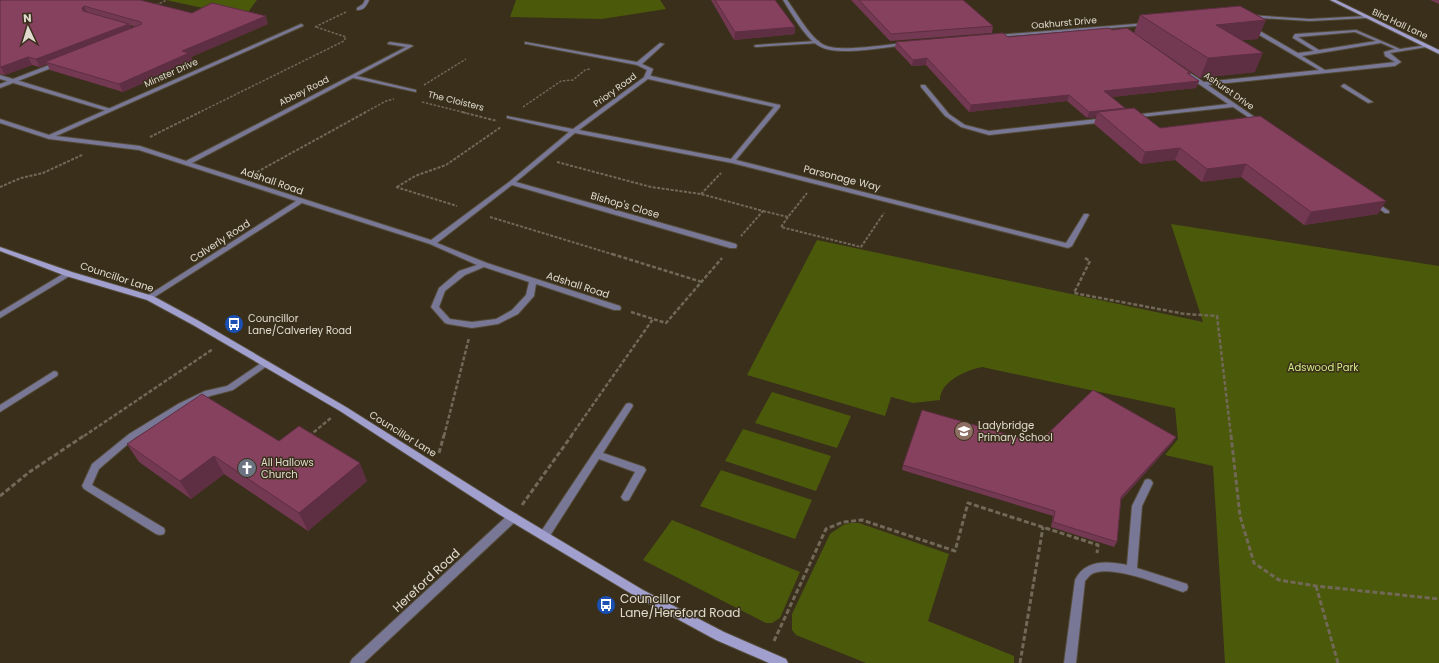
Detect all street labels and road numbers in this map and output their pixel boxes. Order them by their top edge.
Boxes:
street label: Bird Hall Lane [1370,6,1430,42]
street label: Oakhurst Drive [1031,14,1098,32]
street label: Minster Drive [142,56,200,90]
street label: Ashurst Drive [1202,69,1257,113]
street label: Priory Road [591,70,639,110]
street label: Abbey Road [277,73,331,109]
street label: The Cloisters [427,88,486,114]
street label: Parsonage Way [802,161,882,195]
street label: Adshall Road [239,163,305,199]
street label: Bishop's Close [589,188,661,222]
street label: Calverly Road [187,216,253,266]
street label: Councillor Lane [78,258,156,296]
street label: Adshall Road [545,268,611,302]
street label: Councillor Lane [366,407,440,461]
street label: Hereford Road [389,544,463,616]

